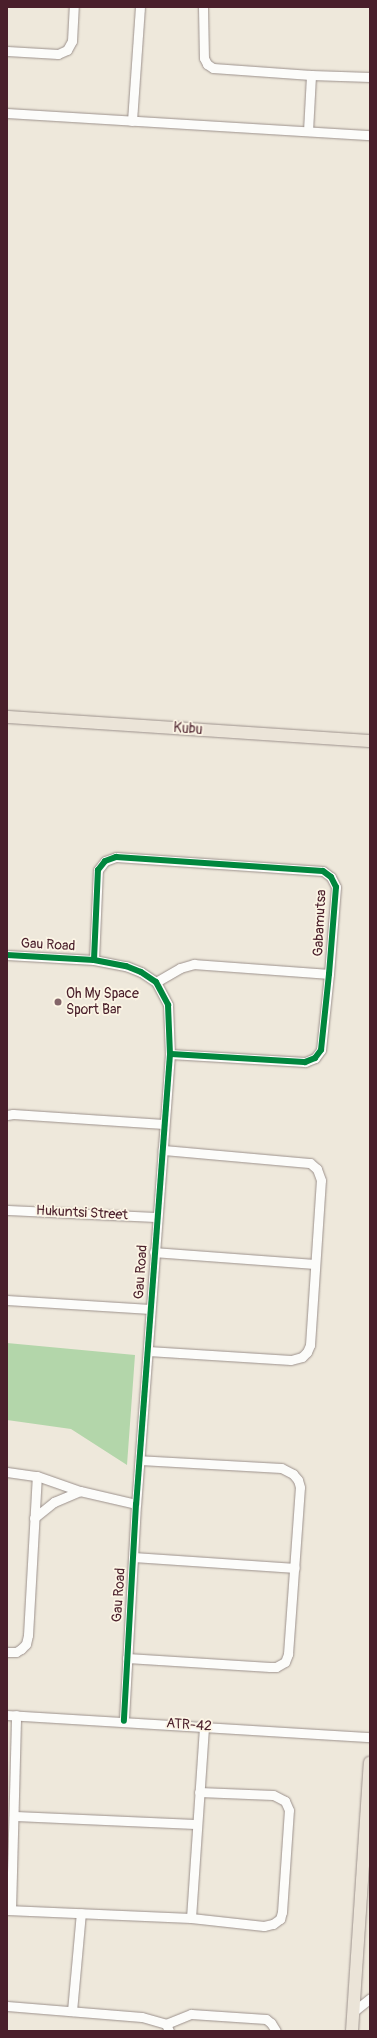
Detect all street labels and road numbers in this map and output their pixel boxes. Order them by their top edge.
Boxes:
street label: Kubu [173,720,203,738]
street label: Gabamutsa [310,889,330,957]
street label: Gau Road [20,935,76,955]
street label: Hukuntsi Street [36,1202,128,1224]
street label: Gau Road [131,1244,151,1300]
street label: Gau Road [109,1567,129,1623]
street label: ATR-42 [166,1715,212,1735]

